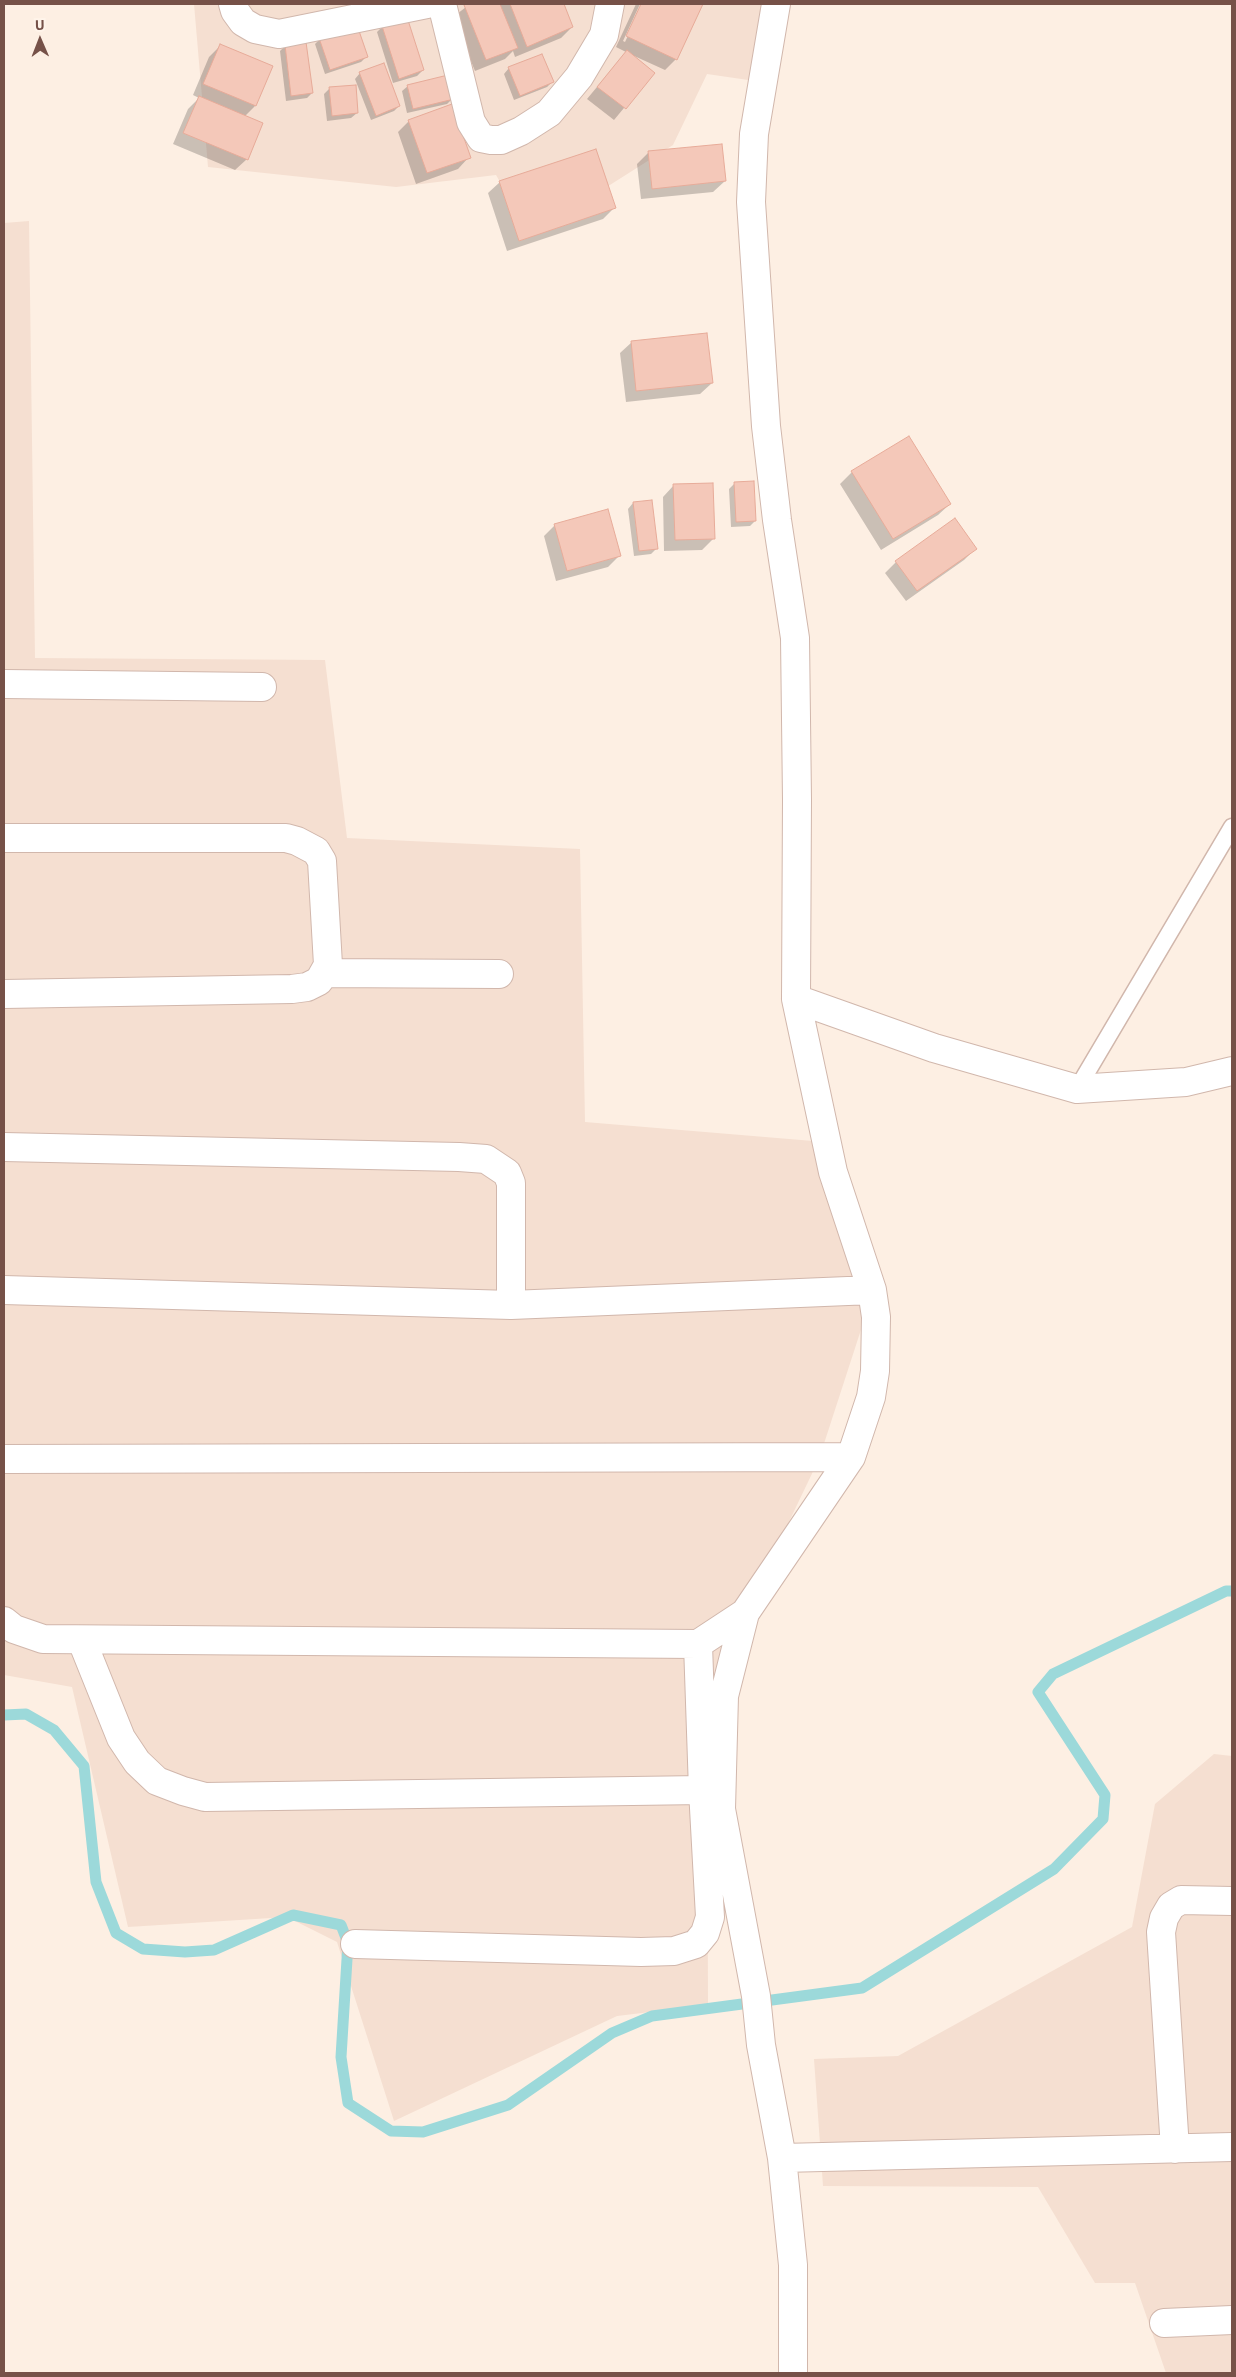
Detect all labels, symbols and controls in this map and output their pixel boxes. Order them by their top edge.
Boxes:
north arrow [15,15,65,65]
text: U [35,16,45,34]

